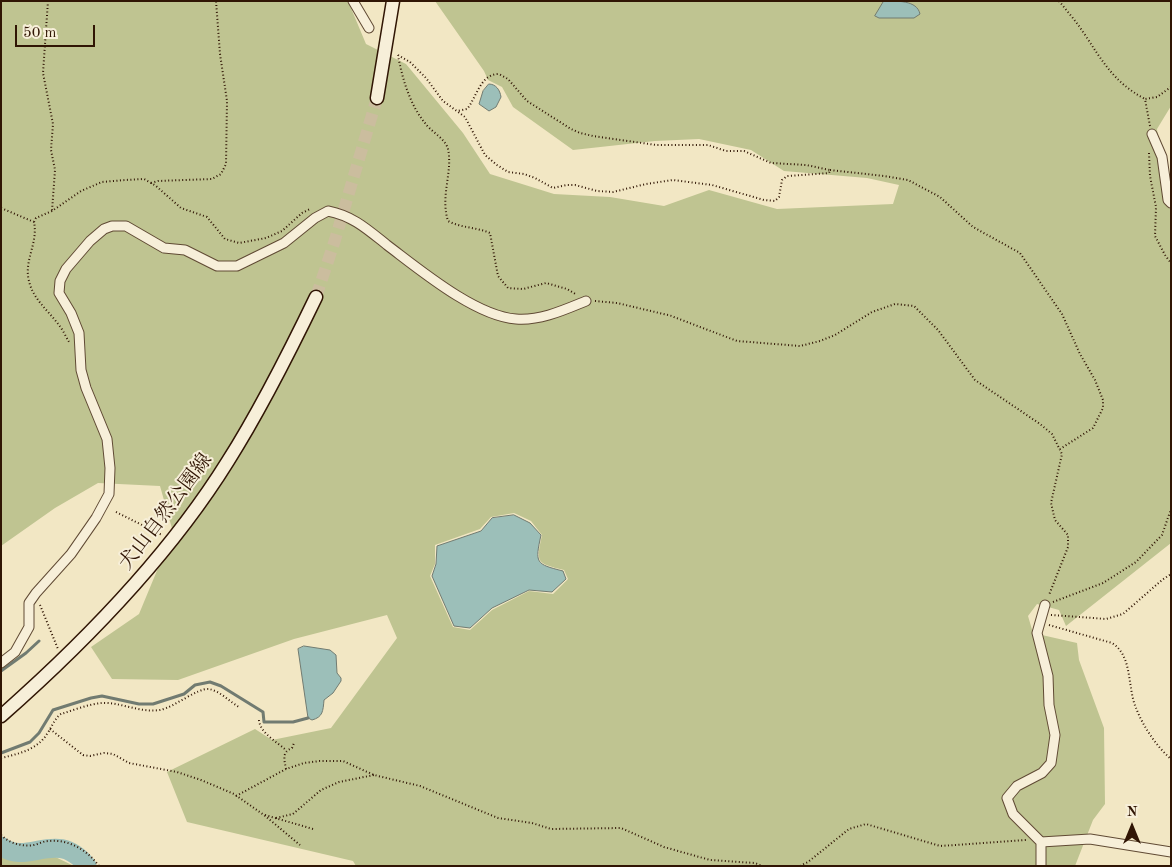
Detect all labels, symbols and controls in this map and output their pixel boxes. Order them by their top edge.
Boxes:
scale bar [18,15,98,47]
text: 50 m [23,26,57,41]
street label: 犬山自然公園線 [114,449,218,575]
north arrow [1107,802,1157,852]
text: N [1127,805,1137,819]

